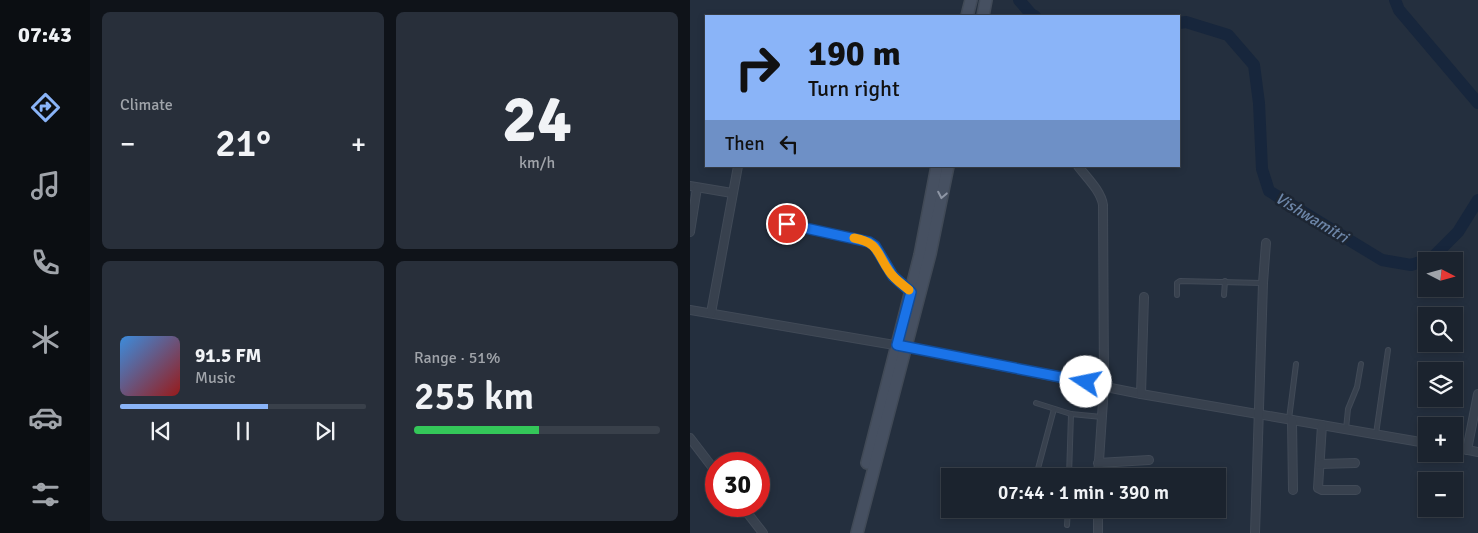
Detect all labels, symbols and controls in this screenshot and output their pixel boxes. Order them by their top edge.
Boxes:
text: 07:43 [18,21,72,48]
text: 190 m [808,32,901,75]
icon: right [725,35,790,100]
text: Turn right [808,75,900,102]
text: 24 [502,80,572,160]
icon: directions [28,90,63,125]
text: Climate [120,95,173,115]
text: 21° [215,120,271,167]
text: − [120,127,135,161]
text: + [351,127,366,161]
icon: left [775,130,803,158]
text: Then [725,132,765,156]
text: km/h [519,153,555,173]
icon: music [28,168,63,203]
water label: Vishwamitri [1271,188,1353,248]
one-way arrow [938,191,948,200]
pin [766,203,808,245]
icon: arrive [773,210,801,238]
icon: phone [28,245,63,280]
north arrow [1418,252,1462,298]
map controls [1418,252,1463,517]
button: search [1418,307,1463,352]
icon: climate [28,322,63,357]
text: 91.5 FM [195,344,261,368]
text: Range · 51% [414,348,500,368]
position arrow [1059,355,1111,407]
button: layers [1418,362,1463,407]
text: Music [195,368,236,388]
text: 255 km [414,373,534,420]
icon: car [28,400,63,435]
icon: previous [147,417,175,445]
icon: pause [229,417,257,445]
icon: next [311,417,339,445]
button: + [1418,417,1463,462]
speed limit sign: 30 [705,452,770,517]
button: − [1418,472,1463,517]
icon: filters [28,477,63,512]
text: 07:44 · 1 min · 390 m [998,481,1169,505]

